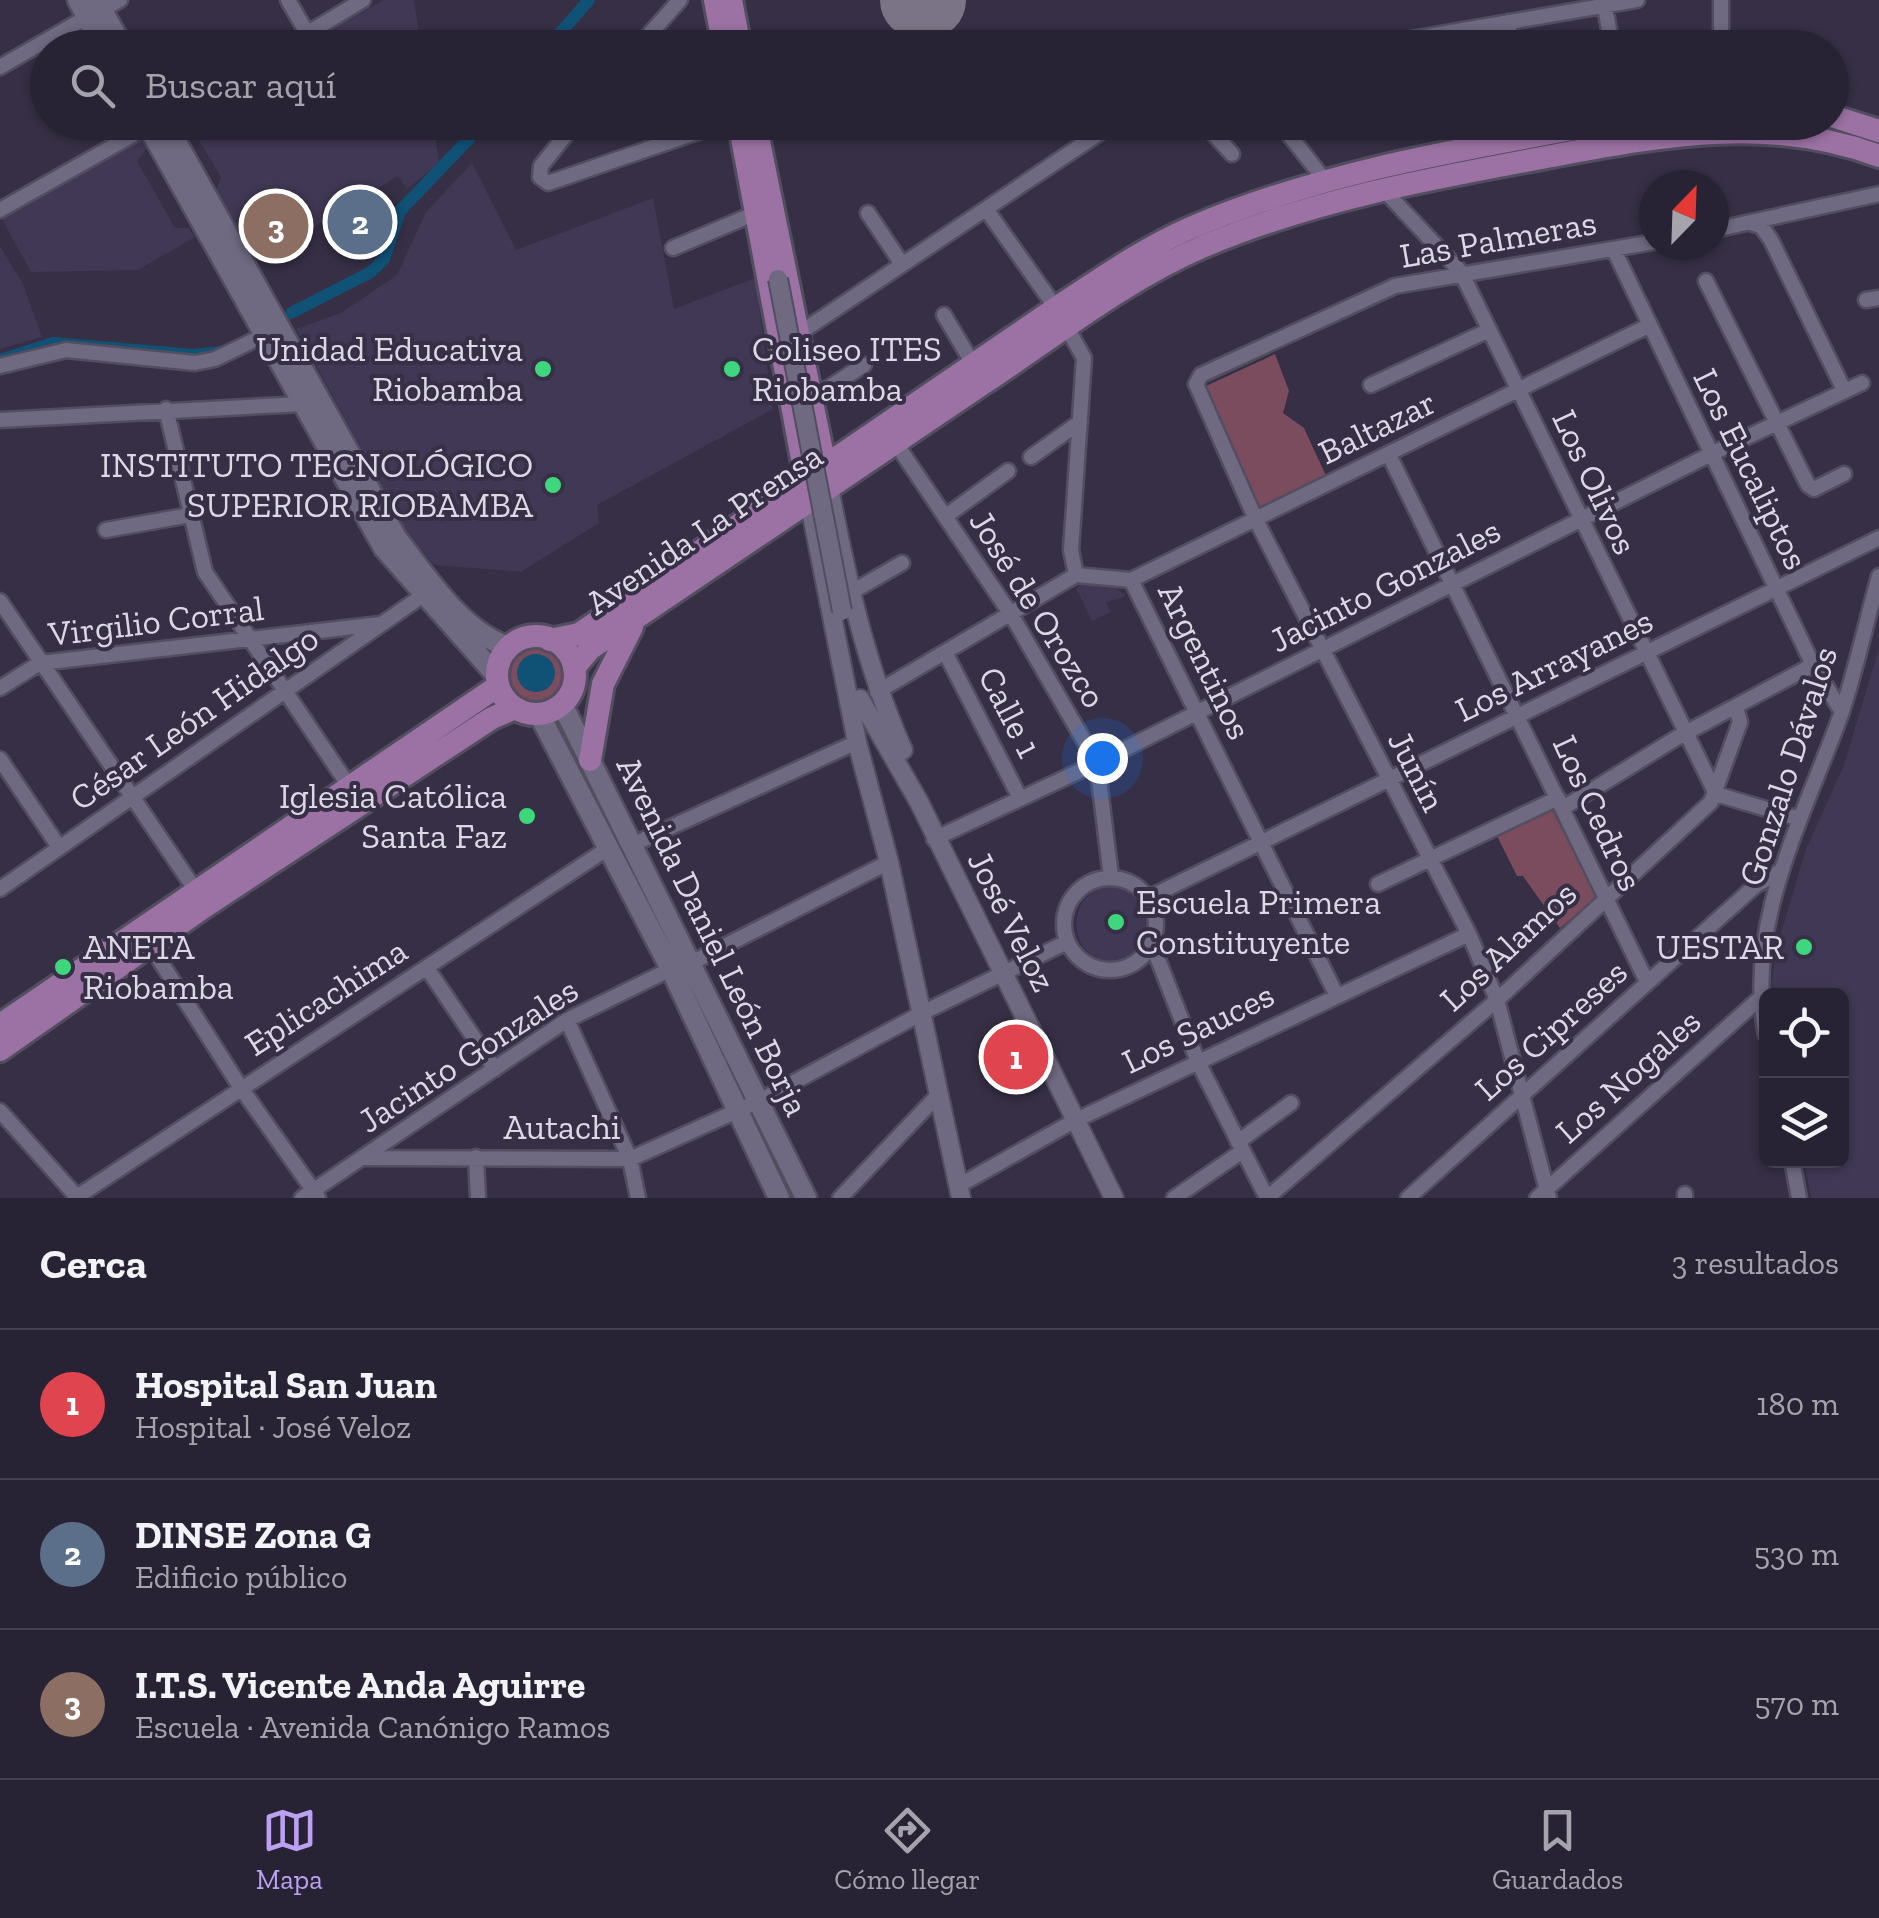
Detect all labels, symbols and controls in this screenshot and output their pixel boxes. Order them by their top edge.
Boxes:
search box [30,30,1849,140]
icon: search [65,58,120,113]
text: Buscar aquí [145,62,336,108]
north arrow [1639,170,1729,260]
pin: 2 [328,184,392,260]
pin: 3 [244,188,308,264]
street label: Las Palmeras [1396,201,1600,277]
place label: Unidad Educativa Riobamba [256,328,523,410]
place label: Coliseo ITES Riobamba [752,328,942,410]
marker: Unidad Educativa Riobamba [532,358,554,380]
marker: Coliseo ITES Riobamba [721,358,743,380]
street label: Los Eucaliptos [1684,362,1818,576]
street label: Baltazar [1312,381,1442,473]
street label: Los Olivos [1543,403,1647,561]
street label: Avenida La Prensa [578,434,830,624]
place label: INSTITUTO TECNOLÓGICO SUPERIOR RIOBAMBA [100,444,533,526]
marker: INSTITUTO TECNOLÓGICO SUPERIOR RIOBAMBA [542,474,564,496]
street label: José de Orozco [961,502,1115,716]
street label: Jacinto Gonzales [1263,509,1507,661]
street label: Argentinos [1149,576,1261,746]
street label: Virgilio Corral [45,587,266,655]
street label: Los Arrayanes [1449,599,1659,731]
street label: César León Hidalgo [62,617,326,819]
street label: Gonzalo Dávalos [1730,641,1846,891]
street label: Calle 1 [969,660,1051,764]
street label: Junín [1379,724,1455,818]
street label: Los Cedros [1544,729,1652,897]
your location [1077,733,1128,784]
street label: Avenida Daniel León Borja [608,749,818,1123]
place label: Iglesia Católica Santa Faz [279,775,507,857]
marker: Iglesia Católica Santa Faz [516,805,538,827]
street label: José Veloz [959,844,1065,998]
street label: Los Alamos [1431,872,1585,1020]
place label: Escuela Primera Constituyente [1136,881,1381,963]
marker: Escuela Primera Constituyente [1105,911,1127,933]
place label: ANETA Riobamba [83,926,234,1008]
place label: UESTAR [1656,926,1784,968]
street label: Eplicachima [237,929,415,1065]
marker: UESTAR [1793,936,1815,958]
street label: Los Cipreses [1466,951,1636,1109]
marker: ANETA Riobamba [52,956,74,978]
street label: Jacinto Gonzales [350,968,586,1142]
street label: Los Sauces [1115,973,1281,1083]
map controls [1759,988,1849,1168]
button: locate [1759,988,1849,1078]
street label: Los Nogales [1547,1000,1709,1152]
pin: 1 [984,1020,1048,1094]
button: layers [1759,1078,1849,1168]
street label: Autachi [503,1106,621,1148]
text: Cerca [40,1238,147,1289]
text: 3 resultados [1672,1244,1839,1282]
text: Hospital San Juan [135,1362,437,1408]
text: 1 [66,1385,79,1423]
text: 180 m [1756,1385,1839,1423]
text: Hospital · José Veloz [135,1408,411,1446]
text: DINSE Zona G [135,1512,371,1558]
text: 2 [64,1535,81,1573]
text: 530 m [1754,1535,1839,1573]
text: Edificio público [135,1558,347,1596]
text: I.T.S. Vicente Anda Aguirre [135,1662,585,1708]
text: 3 [64,1685,81,1723]
text: 570 m [1754,1685,1839,1723]
text: Escuela · Avenida Canónigo Ramos [135,1708,610,1746]
tab: Mapa [256,1803,323,1896]
tab: Cómo llegar [834,1803,980,1896]
tab: Guardados [1492,1803,1623,1896]

